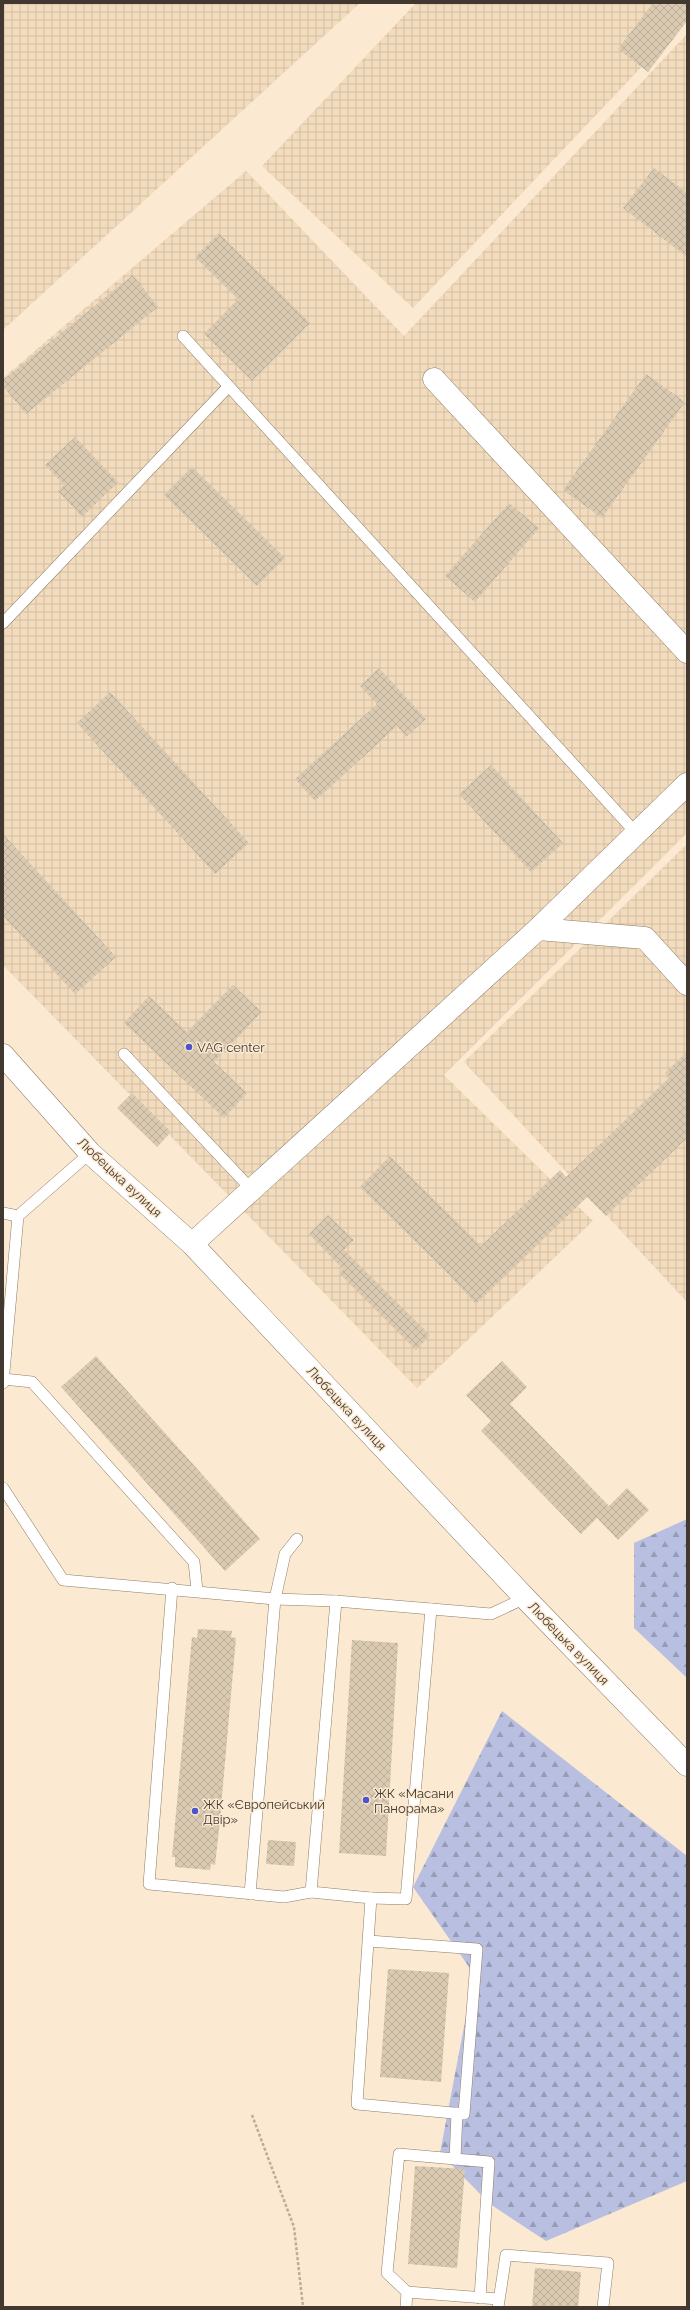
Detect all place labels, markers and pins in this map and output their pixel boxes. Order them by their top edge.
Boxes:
place label: VAG center [197,1040,265,1055]
marker: VAG center [184,1042,194,1052]
place label: ЖК «Масани Панорама» [374,1786,454,1816]
marker: ЖК «Масани Панорама» [361,1795,371,1805]
place label: ЖК «Європейський Двір» [203,1797,325,1827]
marker: ЖК «Європейський Двір» [190,1806,200,1816]

